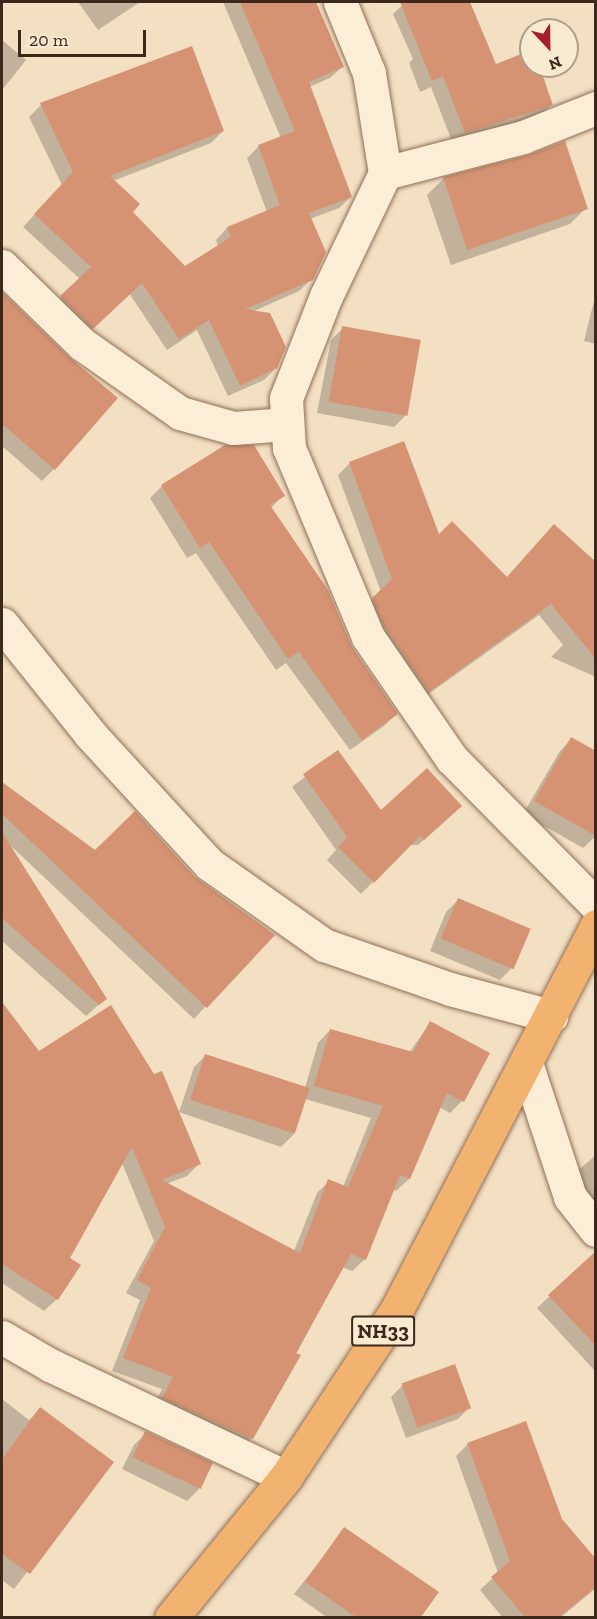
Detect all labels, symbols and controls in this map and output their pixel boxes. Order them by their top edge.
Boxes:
scale bar [21,18,148,56]
north arrow [519,18,579,78]
text: 20 m [29,29,68,51]
text: N [546,52,564,74]
road number: NH33 [350,1314,416,1348]

